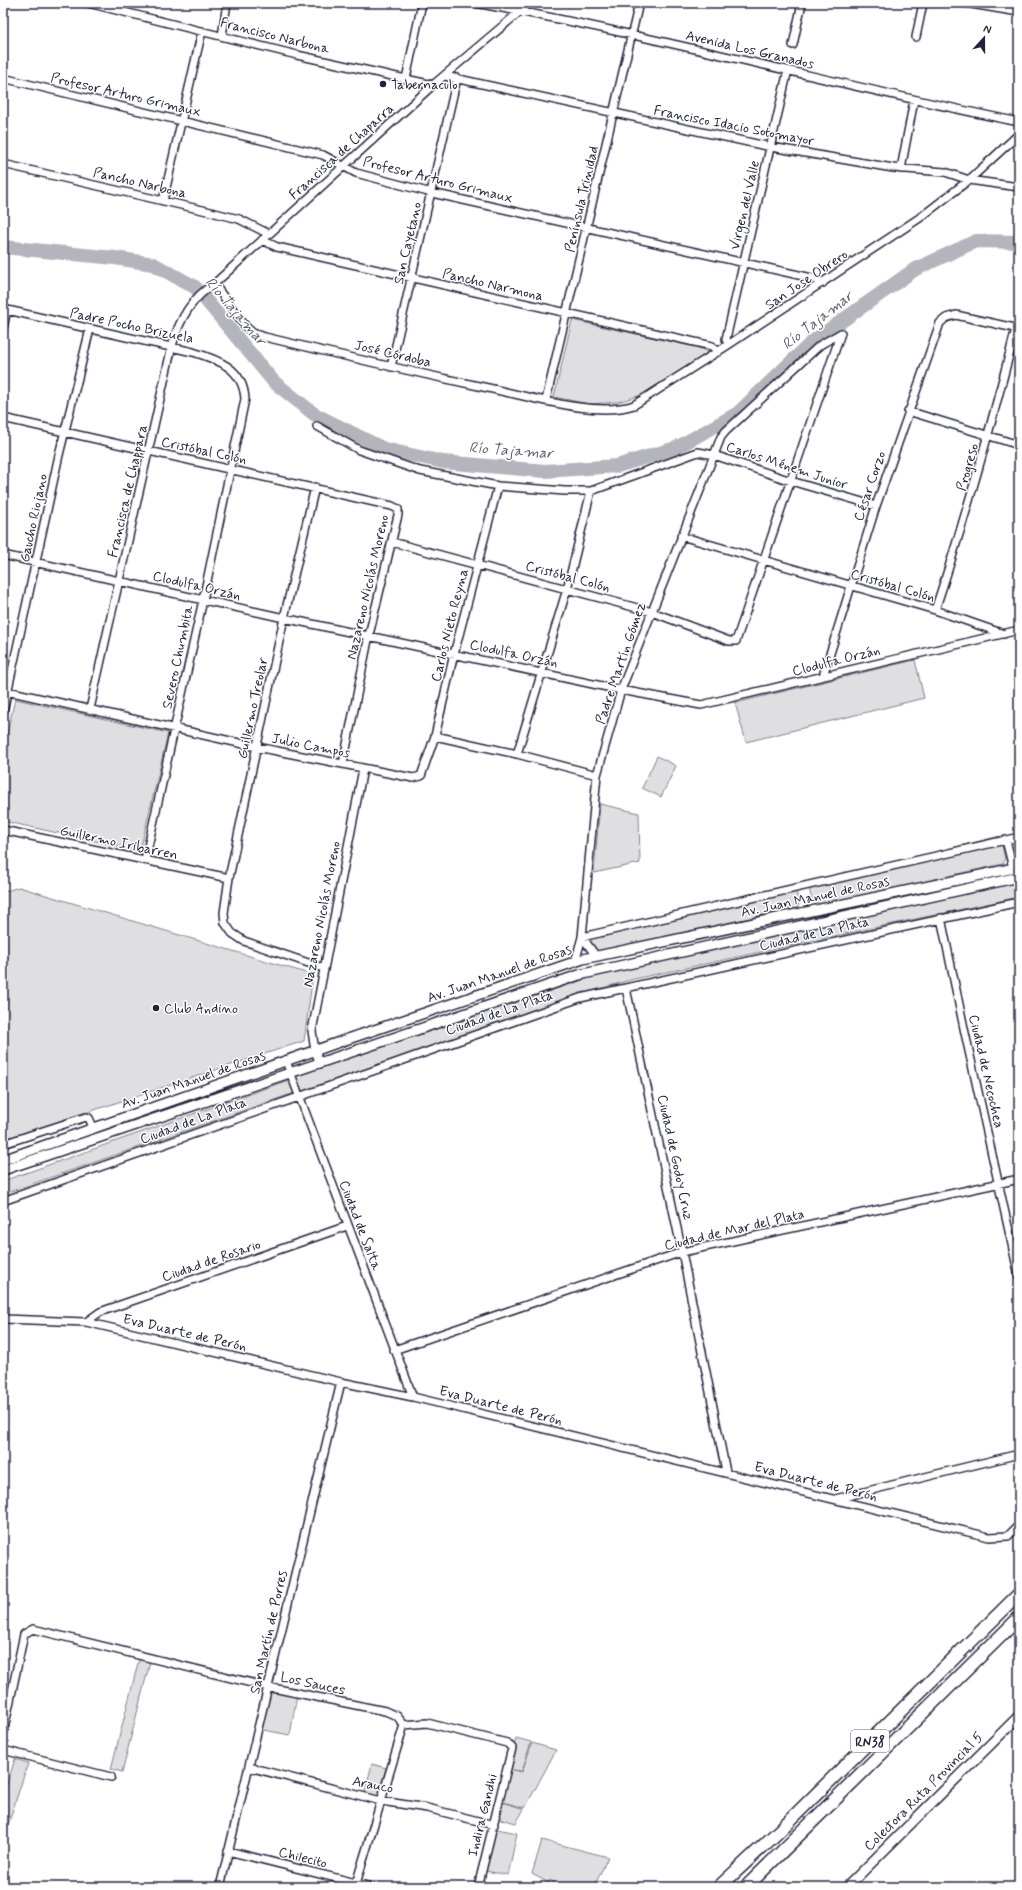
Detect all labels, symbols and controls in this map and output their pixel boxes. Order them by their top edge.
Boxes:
street label: Francisco Narbona [218,14,332,58]
north arrow [964,18,1004,58]
text: N [981,22,993,37]
street label: Avenida Los Granados [684,26,816,73]
street label: Profesor Arturo Grimaux [49,69,203,121]
place label: Tabernaculo [391,76,458,94]
marker: Tabernaculo [378,79,388,89]
street label: Francisca de Chaparra [285,100,398,204]
street label: Francisco Idacio Sotomayor [652,102,816,150]
street label: Península Trinidad [561,144,603,254]
street label: Profesor Arturo Grimaux [361,153,515,207]
street label: Virgen del Valle [726,159,765,252]
street label: Pancho Narbona [91,163,188,202]
street label: San Cayetano [390,200,426,286]
street label: San Jose Obrero [762,245,851,314]
street label: Pancho Narmona [441,265,545,305]
water label: Río Tajamar [200,273,272,351]
water label: Río Tajamar [778,286,858,355]
street label: Padre Pocho Brizuela [68,304,195,348]
street label: José Córdoba [353,336,433,372]
street label: Francisca de Chappara [104,423,152,559]
street label: Cristóbal Colón [159,433,248,469]
water label: Río Tajamar [468,438,556,464]
street label: Carlos Ménem Junior [724,438,850,494]
street label: Progreso [953,441,983,493]
street label: César Corzo [850,449,890,524]
street label: Gaucho Riojano [16,472,52,564]
street label: Nazareno Nicolás Moreno [343,513,393,661]
street label: Cristóbal Colón [523,557,612,597]
street label: Cristóbal Colón [848,565,937,607]
street label: Clodulfa Orzán [151,567,243,605]
street label: Carlos Nieto Reyna [427,567,473,684]
street label: Padre Martín Gómez [592,600,650,727]
street label: Severo Chumbita [158,603,198,711]
street label: Clodulfa Orzán [468,636,560,672]
street label: Clodulfa Orzán [790,641,882,681]
street label: Guillermo Treolar [233,655,273,761]
street label: Julio Campos [270,730,352,762]
street label: Guillermo Iribarren [58,822,179,864]
street label: Nazareno Nicolás Moreno [299,840,345,989]
street label: Av. Juan Manuel de Rosas [739,872,892,922]
street label: Ciudad de La Plata [758,913,871,955]
street label: Av. Juan Manuel de Rosas [425,941,574,1007]
street label: Ciudad de La Plata [443,986,555,1040]
place label: Club Andino [164,1000,238,1018]
marker: Club Andino [151,1003,161,1013]
street label: Ciudad de Necochea [964,1013,1008,1130]
street label: Av. Juan Manuel de Rosas [119,1047,268,1113]
street label: Ciudad de La Plata [138,1093,249,1149]
street label: Ciudad de Godoy Cruz [653,1093,697,1222]
street label: Ciudad de Salta [335,1178,386,1273]
street label: Ciudad de Mar del Plata [662,1205,806,1255]
street label: Ciudad de Rosario [160,1236,263,1286]
street label: Eva Duarte de Perón [121,1310,248,1356]
street label: Eva Duarte de Perón [437,1382,564,1430]
street label: Eva Duarte de Perón [752,1458,879,1506]
street label: San Martín de Porres [246,1568,292,1696]
street label: Los Sauces [279,1668,347,1700]
street label: Colectora Ruta Provincial 5 [860,1728,987,1855]
road number: RN38 [851,1730,889,1752]
street label: Arauco [351,1772,395,1798]
street label: Indira Gandhi [464,1772,502,1858]
street label: Chilecito [276,1843,329,1873]

